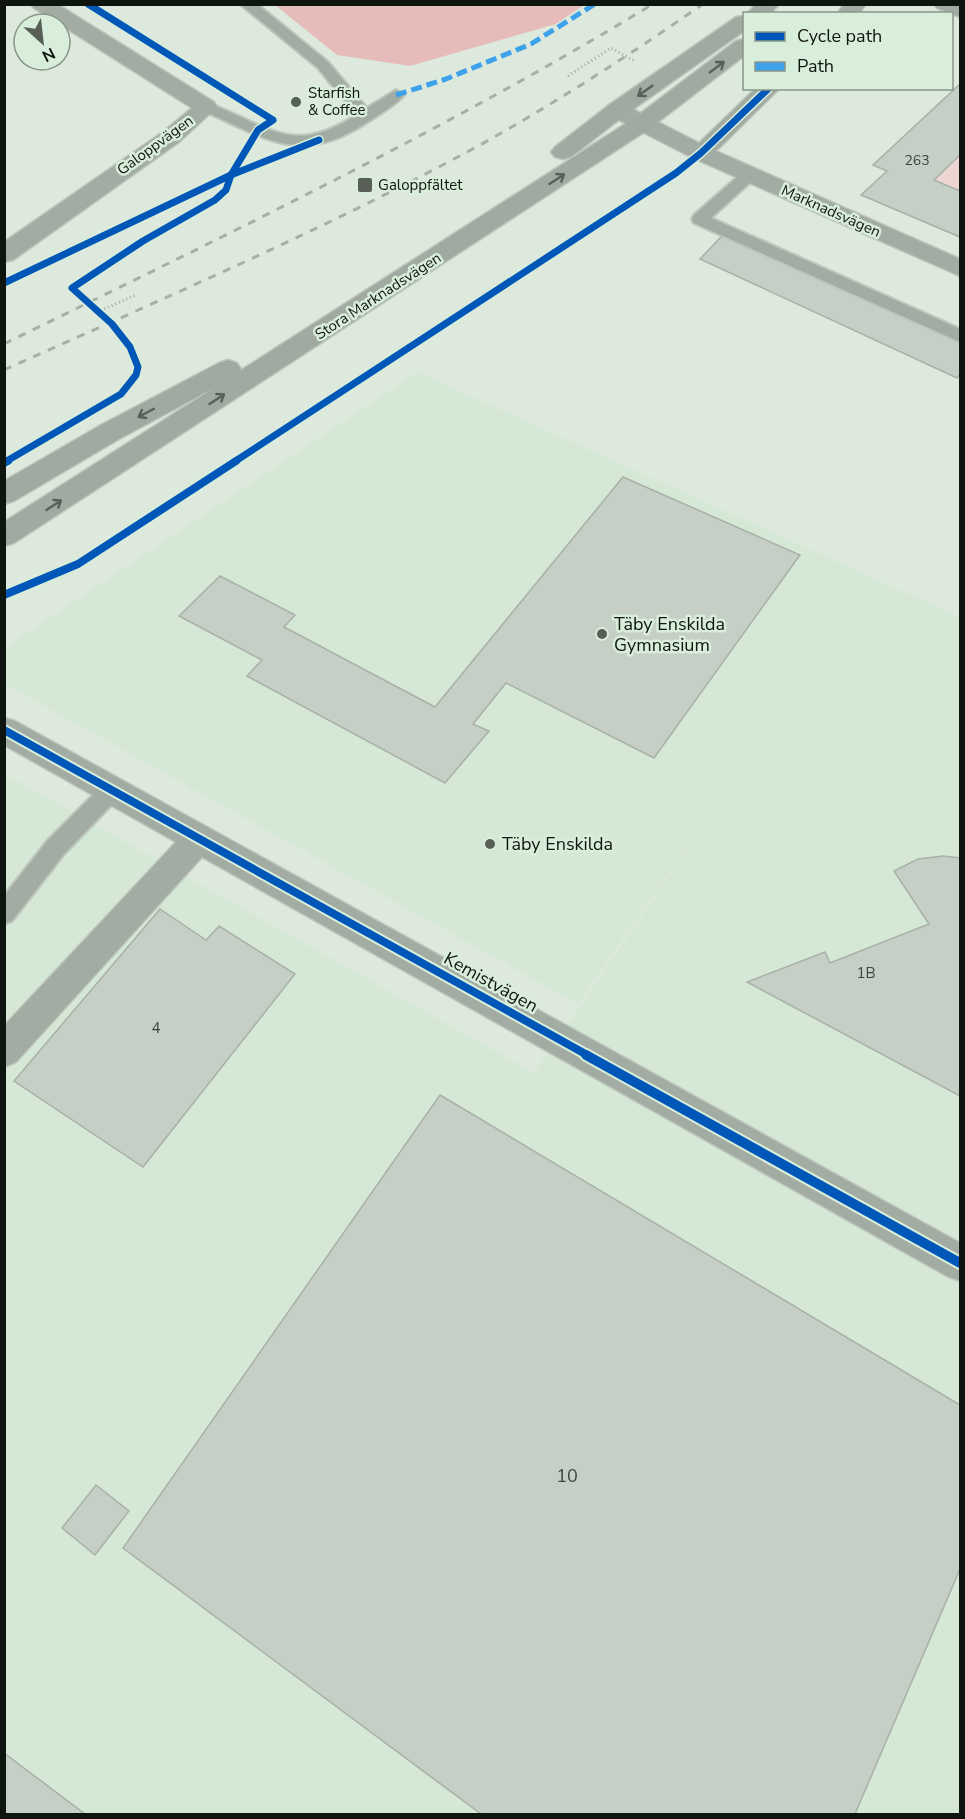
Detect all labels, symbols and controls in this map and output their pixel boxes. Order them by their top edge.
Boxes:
north arrow [12,12,72,72]
legend [743,12,953,90]
text: Cycle path [797,24,882,48]
text: N [38,42,59,67]
text: Path [797,54,834,78]
one-way arrow [708,60,724,73]
place label: Starfish & Coffee [308,83,366,120]
one-way arrow [637,85,653,97]
marker: Starfish & Coffee [289,95,303,109]
street label: Galoppvägen [113,111,197,179]
house number: 263 [904,151,930,170]
one-way arrow [549,173,565,185]
place label: Galoppfältet [378,175,463,195]
marker: Galoppfältet [356,176,374,194]
street label: Marknadsvägen [778,180,884,242]
street label: Stora Marknadsvägen [311,248,445,344]
one-way arrow [209,393,225,405]
one-way arrow [138,407,155,419]
one-way arrow [45,498,62,511]
place label: Täby Enskilda Gymnasium [614,612,725,657]
marker: Täby Enskilda Gymnasium [595,627,609,641]
place label: Täby Enskilda [502,832,613,856]
marker: Täby Enskilda [483,837,497,851]
street label: Kemistvägen [440,946,542,1018]
house number: 1B [856,963,876,983]
house number: 4 [151,1018,161,1038]
house number: 10 [556,1464,578,1488]

